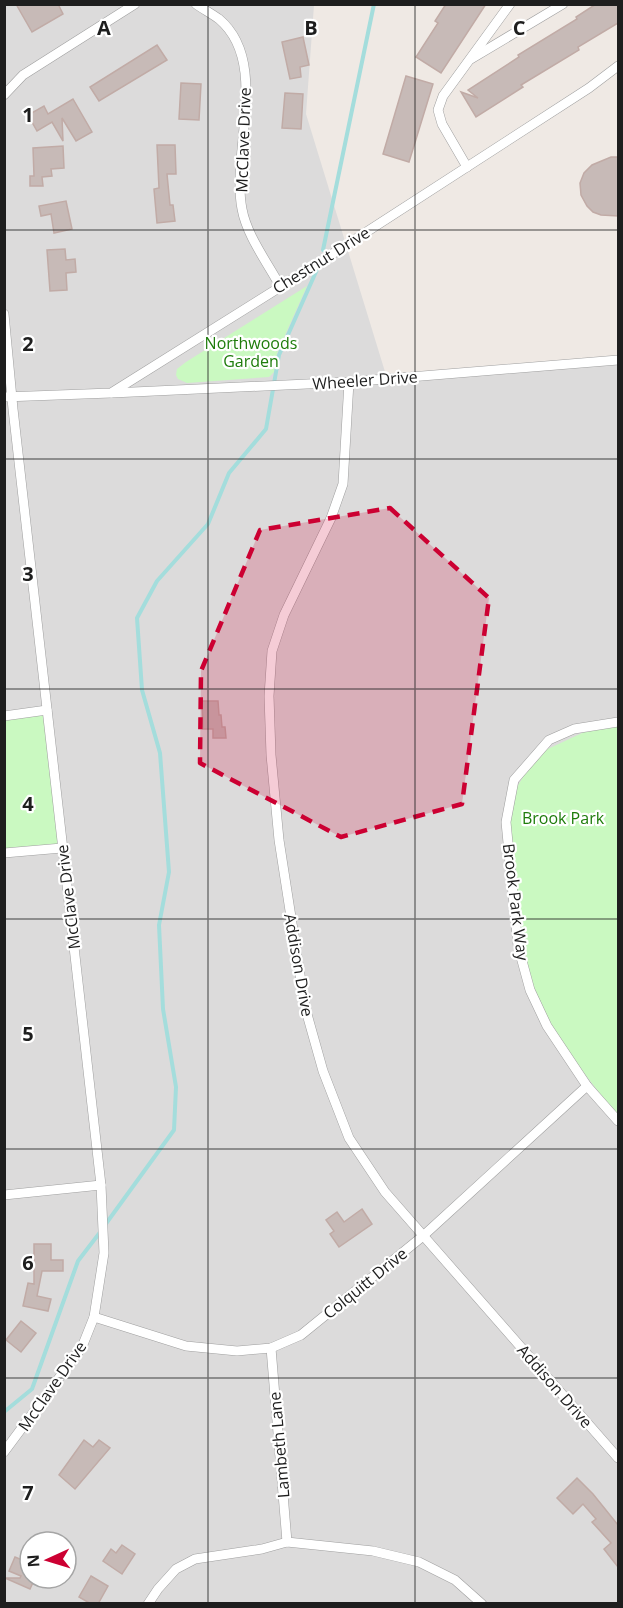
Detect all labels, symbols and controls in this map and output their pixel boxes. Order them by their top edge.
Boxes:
text: A [97,14,111,41]
text: B [304,14,318,41]
text: C [513,14,526,41]
street label: McClave Drive [230,87,256,193]
text: 1 [22,101,34,128]
street label: Chestnut Drive [268,221,374,299]
text: 2 [22,330,34,357]
park label: Northwoods Garden [205,332,297,372]
street label: Wheeler Drive [312,365,418,395]
text: 3 [22,560,34,587]
text: 4 [22,790,34,817]
park label: Brook Park [522,807,605,829]
street label: Brook Park Way [498,842,534,963]
street label: McClave Drive [51,843,85,951]
street label: Addison Drive [279,912,319,1018]
text: 5 [22,1020,34,1047]
street label: Colquitt Drive [318,1242,412,1324]
text: 6 [22,1249,34,1276]
street label: McClave Drive [13,1337,91,1435]
street label: Addison Drive [513,1339,597,1433]
street label: Lambeth Lane [263,1391,295,1499]
text: 7 [22,1479,34,1506]
north arrow [18,1530,78,1590]
text: N [22,1554,44,1568]

